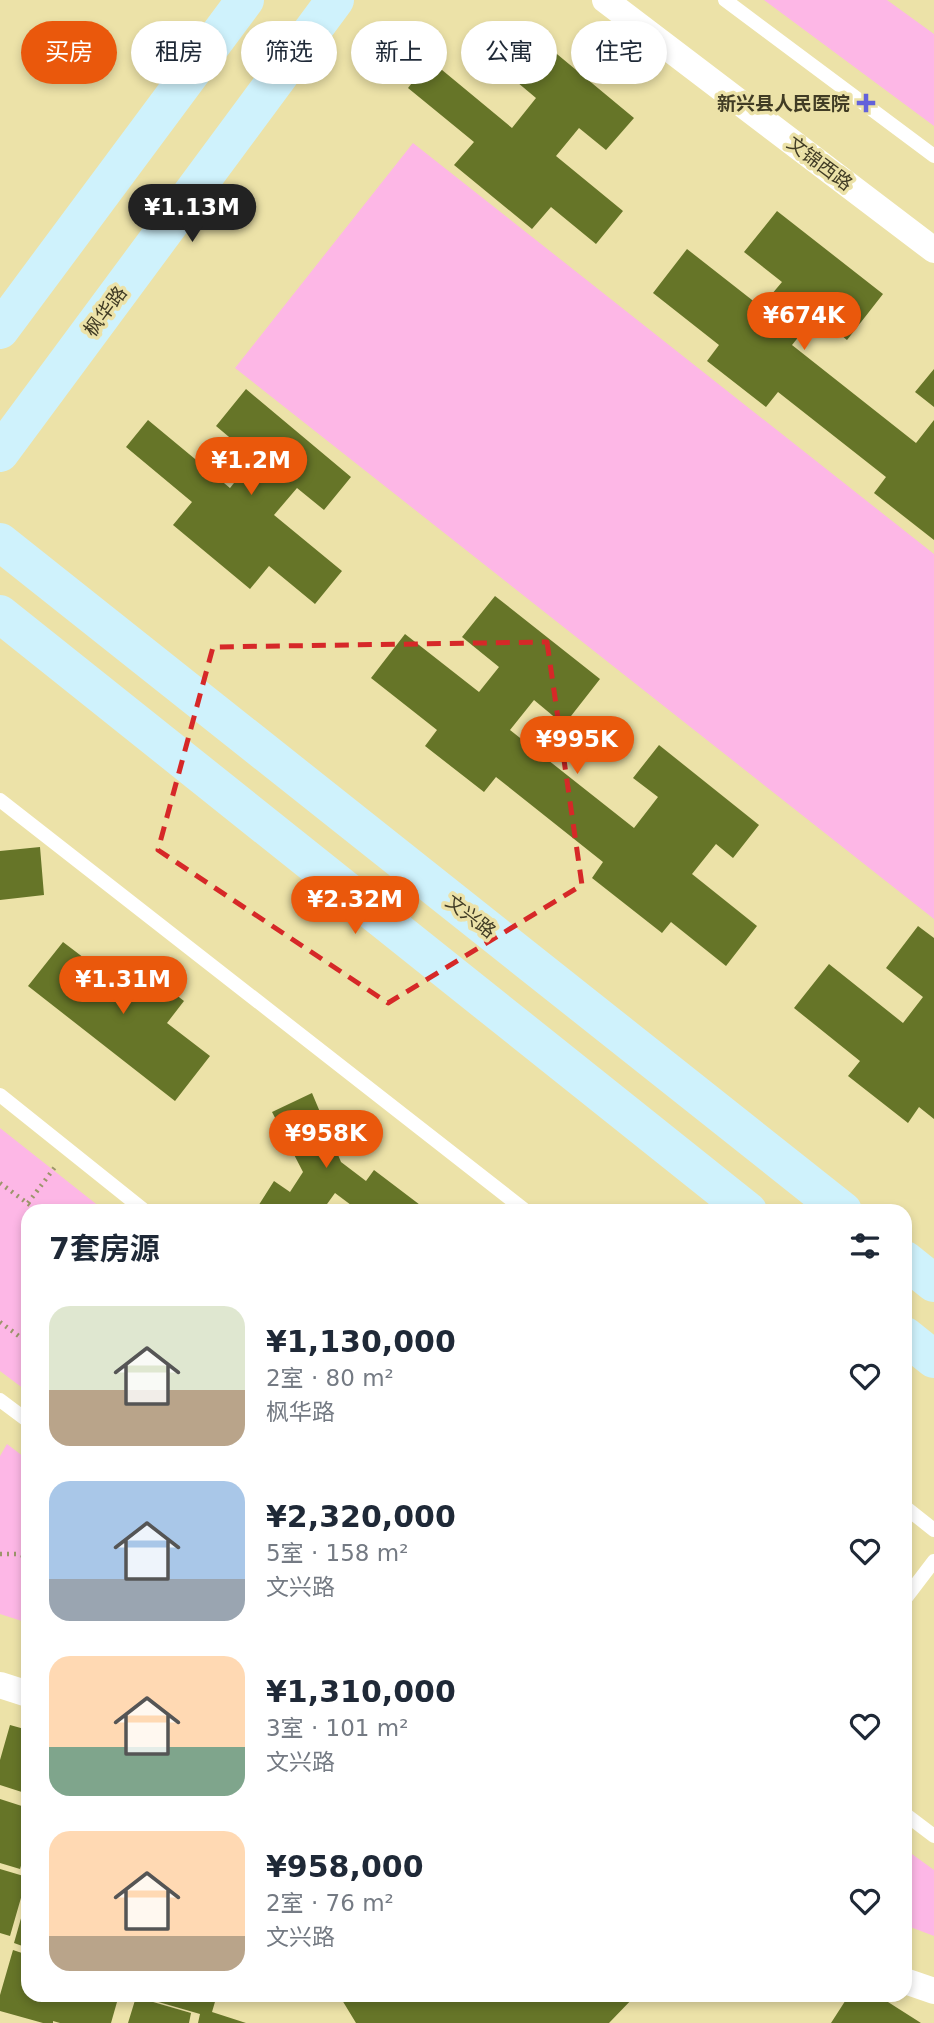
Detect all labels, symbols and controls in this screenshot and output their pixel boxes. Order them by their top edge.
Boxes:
chip: 买房 [21,21,117,84]
chip: 租房 [131,21,227,84]
chip: 筛选 [241,21,337,84]
chip: 新上 [351,21,447,84]
chip: 公寓 [461,21,557,84]
chip: 住宅 [571,21,667,84]
place label: 新兴县人民医院 [717,92,850,114]
marker: 新兴县人民医院 [856,93,876,113]
street label: 文锦西路 [783,131,857,195]
pin: ¥1.13M [135,184,249,244]
text: ¥1.13M [144,194,240,220]
street label: 枫华路 [79,282,131,340]
pin: ¥674K [755,292,853,352]
text: ¥674K [763,302,845,328]
pin: ¥1.2M [202,438,300,497]
text: ¥1.2M [211,447,291,473]
pin: ¥995K [528,716,626,776]
text: ¥995K [536,726,618,752]
pin: ¥2.32M [298,876,412,936]
text: ¥2.32M [307,886,403,912]
street label: 文兴路 [442,890,500,942]
pin: ¥1.31M [66,956,180,1016]
text: ¥1.31M [75,966,171,992]
pin: ¥958K [277,1110,375,1170]
text: ¥958K [285,1120,367,1146]
icon: filters [846,1227,884,1265]
text: 7套房源 [49,1231,160,1266]
text: ¥1,130,000 [266,1324,456,1359]
icon: home [105,1334,189,1418]
icon: heart [846,1357,884,1395]
text: 2室 · 80 m² [266,1365,394,1391]
text: 枫华路 [266,1399,335,1425]
text: ¥2,320,000 [266,1499,456,1534]
icon: home [105,1509,189,1593]
icon: heart [846,1532,884,1570]
text: 5室 · 158 m² [266,1540,408,1566]
text: 文兴路 [266,1574,335,1600]
text: ¥1,310,000 [266,1674,456,1709]
icon: home [105,1684,189,1768]
icon: heart [846,1707,884,1745]
text: 3室 · 101 m² [266,1715,408,1741]
text: 文兴路 [266,1749,335,1775]
text: ¥958,000 [266,1849,424,1884]
icon: home [105,1859,189,1943]
icon: heart [846,1882,884,1920]
text: 2室 · 76 m² [266,1890,394,1916]
text: 文兴路 [266,1924,335,1950]

